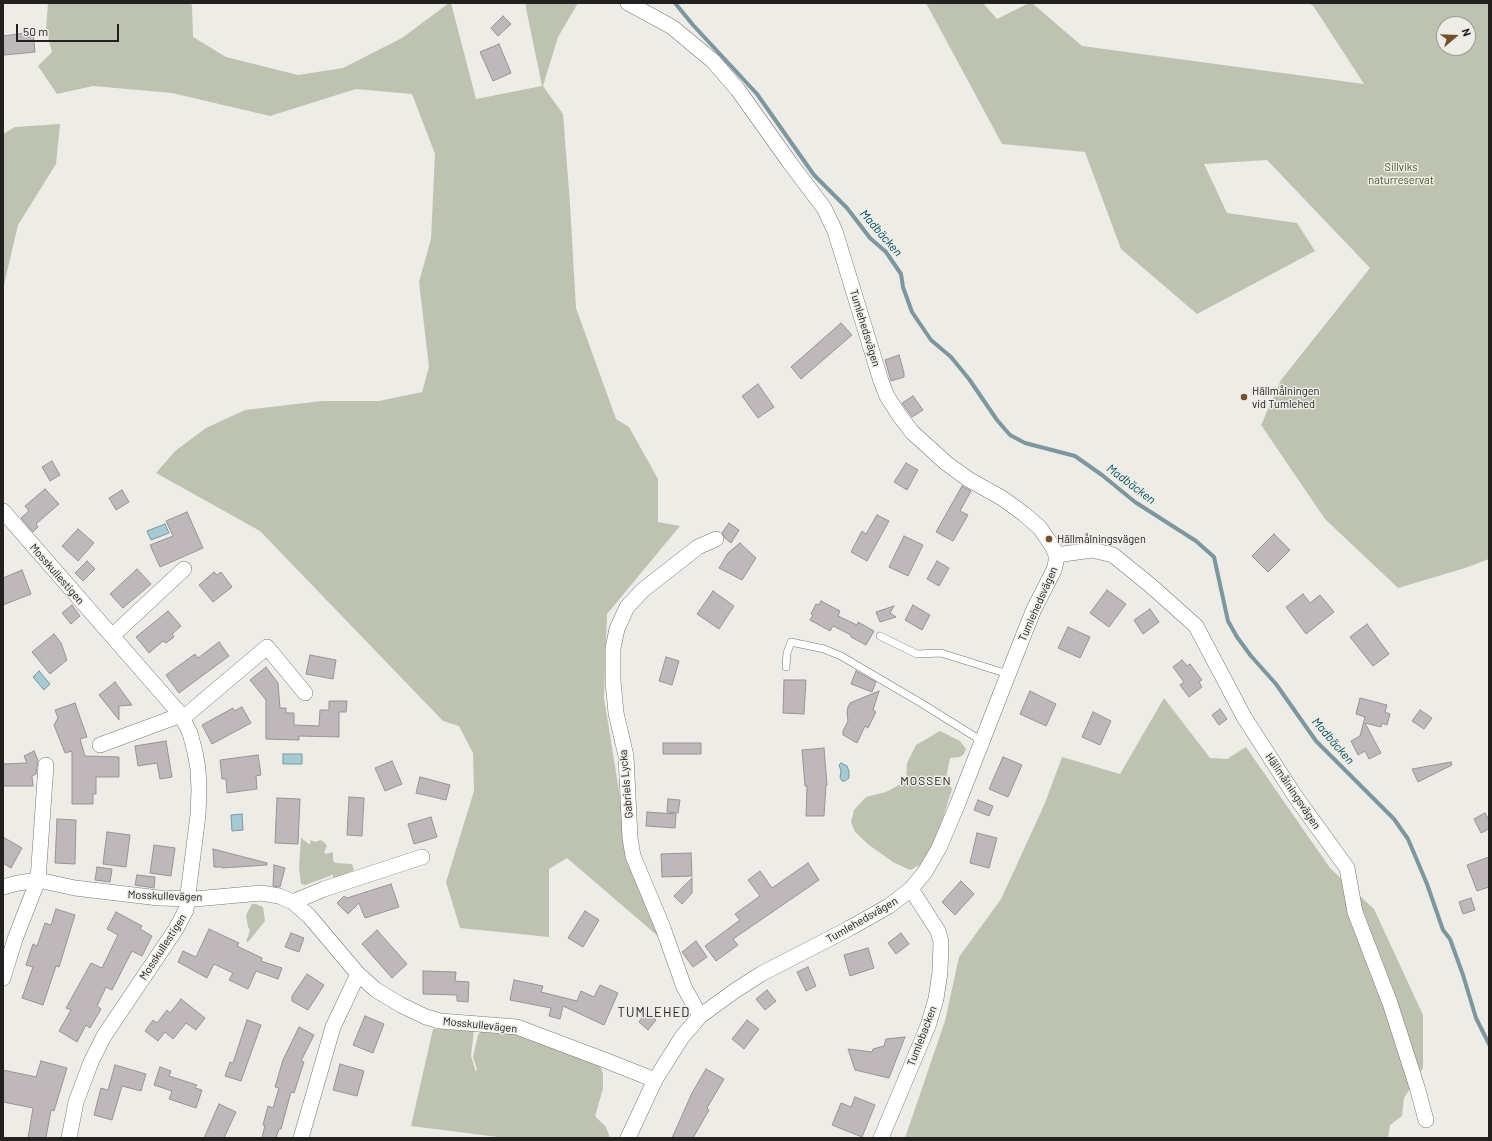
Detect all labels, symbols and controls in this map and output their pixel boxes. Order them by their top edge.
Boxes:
scale bar [18,16,121,42]
north arrow [1436,16,1476,56]
text: 50 m [23,24,48,38]
text: N [1460,27,1474,38]
park label: Sillviks naturreservat [1368,160,1434,186]
water label: Madbäcken [857,207,905,259]
street label: Tumlehedsvägen [847,288,883,368]
place label: Hällmålningen vid Tumlehed [1252,384,1319,410]
marker: Hällmålningen vid Tumlehed [1239,392,1249,402]
water label: Madbäcken [1104,461,1158,507]
place label: Hällmålningsvägen [1057,532,1146,546]
marker: Hällmålningsvägen [1044,534,1054,544]
street label: Mosskullestigen [27,541,87,607]
street label: Tumlehedsvägen [1016,565,1060,643]
water label: Madbäcken [1309,715,1357,767]
street label: Gabriels Lycka [616,749,636,819]
street label: Hällmålningsvägen [1263,750,1323,832]
district label: MOSSEN [900,774,952,788]
street label: Mosskullevägen [127,888,203,904]
street label: Tumlehedsvägen [824,894,900,946]
street label: Mosskullestigen [137,911,189,983]
street label: Tumlebacken [904,1004,940,1068]
district label: TUMLEHED [618,1005,690,1021]
street label: Mosskullevägen [442,1015,518,1035]

